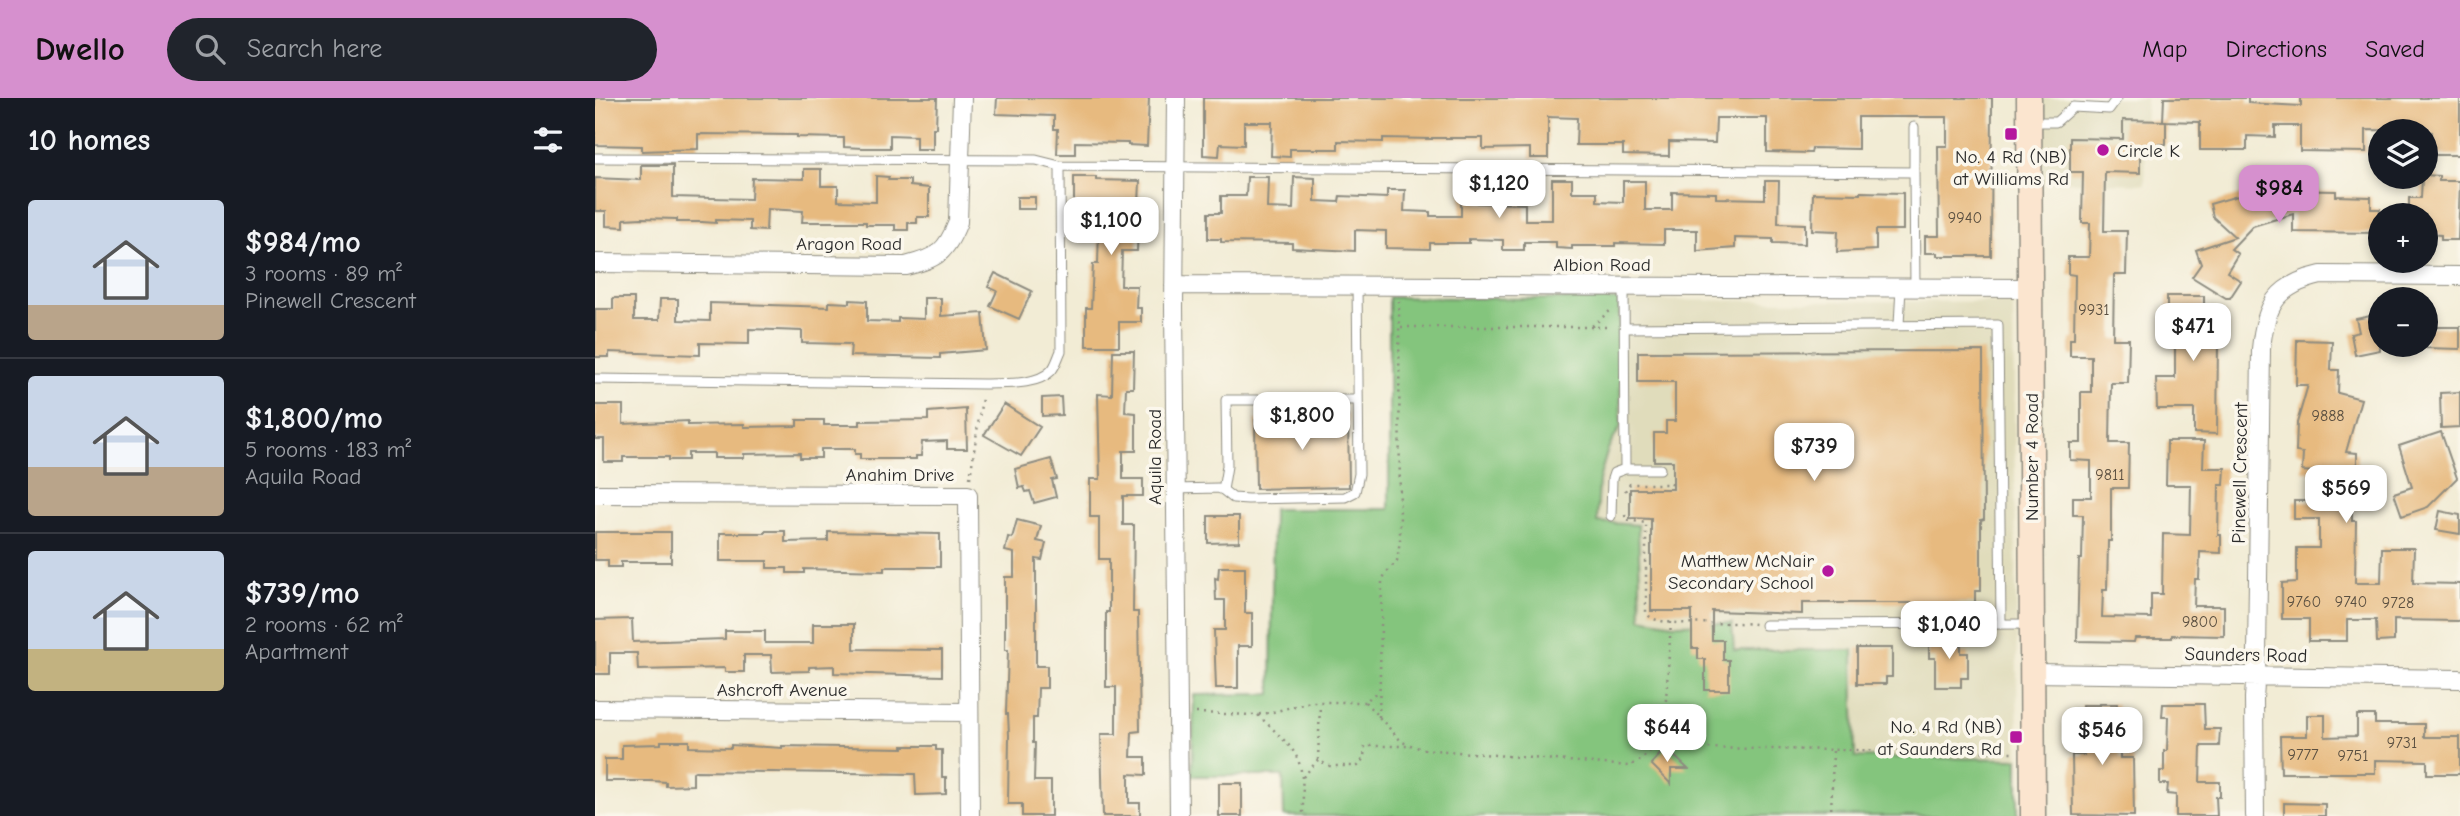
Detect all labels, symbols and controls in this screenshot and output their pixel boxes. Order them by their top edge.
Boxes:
search box [167,18,657,81]
text: Dwello [35,30,125,68]
icon: search [191,30,229,68]
text: Search here [247,34,382,64]
text: Map [2142,35,2188,63]
text: Directions [2226,35,2327,63]
text: Saved [2365,35,2425,63]
map controls [2368,119,2438,357]
button: layers [2368,119,2438,189]
icon: filters [529,121,567,159]
text: 10 homes [28,123,150,158]
marker: No. 4 Rd (NB) at Williams Rd [2003,126,2019,142]
place label: Circle K [2117,140,2180,162]
marker: Circle K [2095,142,2111,158]
place label: No. 4 Rd (NB) at Williams Rd [1953,146,2069,190]
pin: $1,120 [1442,160,1556,220]
pin: $984 [2238,166,2320,225]
text: $1,120 [1469,169,1529,196]
text: $984 [2255,174,2303,201]
pin: $1,100 [1054,198,1168,257]
button: + [2368,203,2438,273]
text: $1,100 [1080,206,1142,233]
house number: 9940 [1948,209,1982,227]
text: $984/mo [245,225,361,260]
icon: home [84,228,168,312]
street label: Aragon Road [796,233,902,255]
street label: Albion Road [1553,254,1651,276]
text: 3 rooms · 89 m² [245,260,402,287]
text: Pinewell Crescent [245,287,416,314]
button: − [2368,287,2438,357]
house number: 9931 [2078,301,2110,319]
pin: $471 [2152,303,2234,363]
text: $471 [2171,312,2215,339]
pin: $1,800 [1245,392,1359,452]
street label: Number 4 Road [2021,393,2043,521]
text: $1,800/mo [245,401,383,436]
text: $1,800 [1269,401,1335,428]
street label: Pinewell Crescent [2228,402,2252,544]
icon: home [84,404,168,488]
house number: 9888 [2311,407,2345,425]
street label: Aquila Road [1144,409,1166,505]
pin: $739 [1773,424,1855,483]
text: $739 [1790,432,1838,459]
text: 5 rooms · 183 m² [245,436,411,463]
text: Aquila Road [245,463,361,490]
street label: Anahim Drive [846,464,954,486]
house number: 9811 [2095,466,2125,484]
pin: $569 [2305,466,2387,525]
text: $569 [2321,474,2371,501]
place label: Matthew McNair Secondary School [1668,550,1814,594]
marker: Matthew McNair Secondary School [1820,563,1836,579]
text: $739/mo [245,576,360,611]
icon: home [84,579,168,663]
house number: 9760 [2287,593,2321,611]
house number: 9740 [2335,593,2367,611]
house number: 9728 [2382,594,2414,612]
pin: $1,040 [1892,602,2006,661]
text: $1,040 [1917,610,1981,637]
text: 2 rooms · 62 m² [245,611,403,638]
house number: 9800 [2182,613,2218,631]
text: Apartment [245,638,348,665]
street label: Saunders Road [2184,643,2308,667]
street label: Ashcroft Avenue [717,679,847,701]
pin: $644 [1626,704,1708,764]
pin: $546 [2061,708,2143,767]
text: $644 [1643,713,1691,740]
place label: No. 4 Rd (NB) at Saunders Rd [1877,716,2002,760]
text: $546 [2078,716,2126,743]
marker: No. 4 Rd (NB) at Saunders Rd [2008,729,2024,745]
house number: 9731 [2387,734,2417,752]
house number: 9777 [2287,746,2319,764]
house number: 9751 [2337,747,2369,765]

